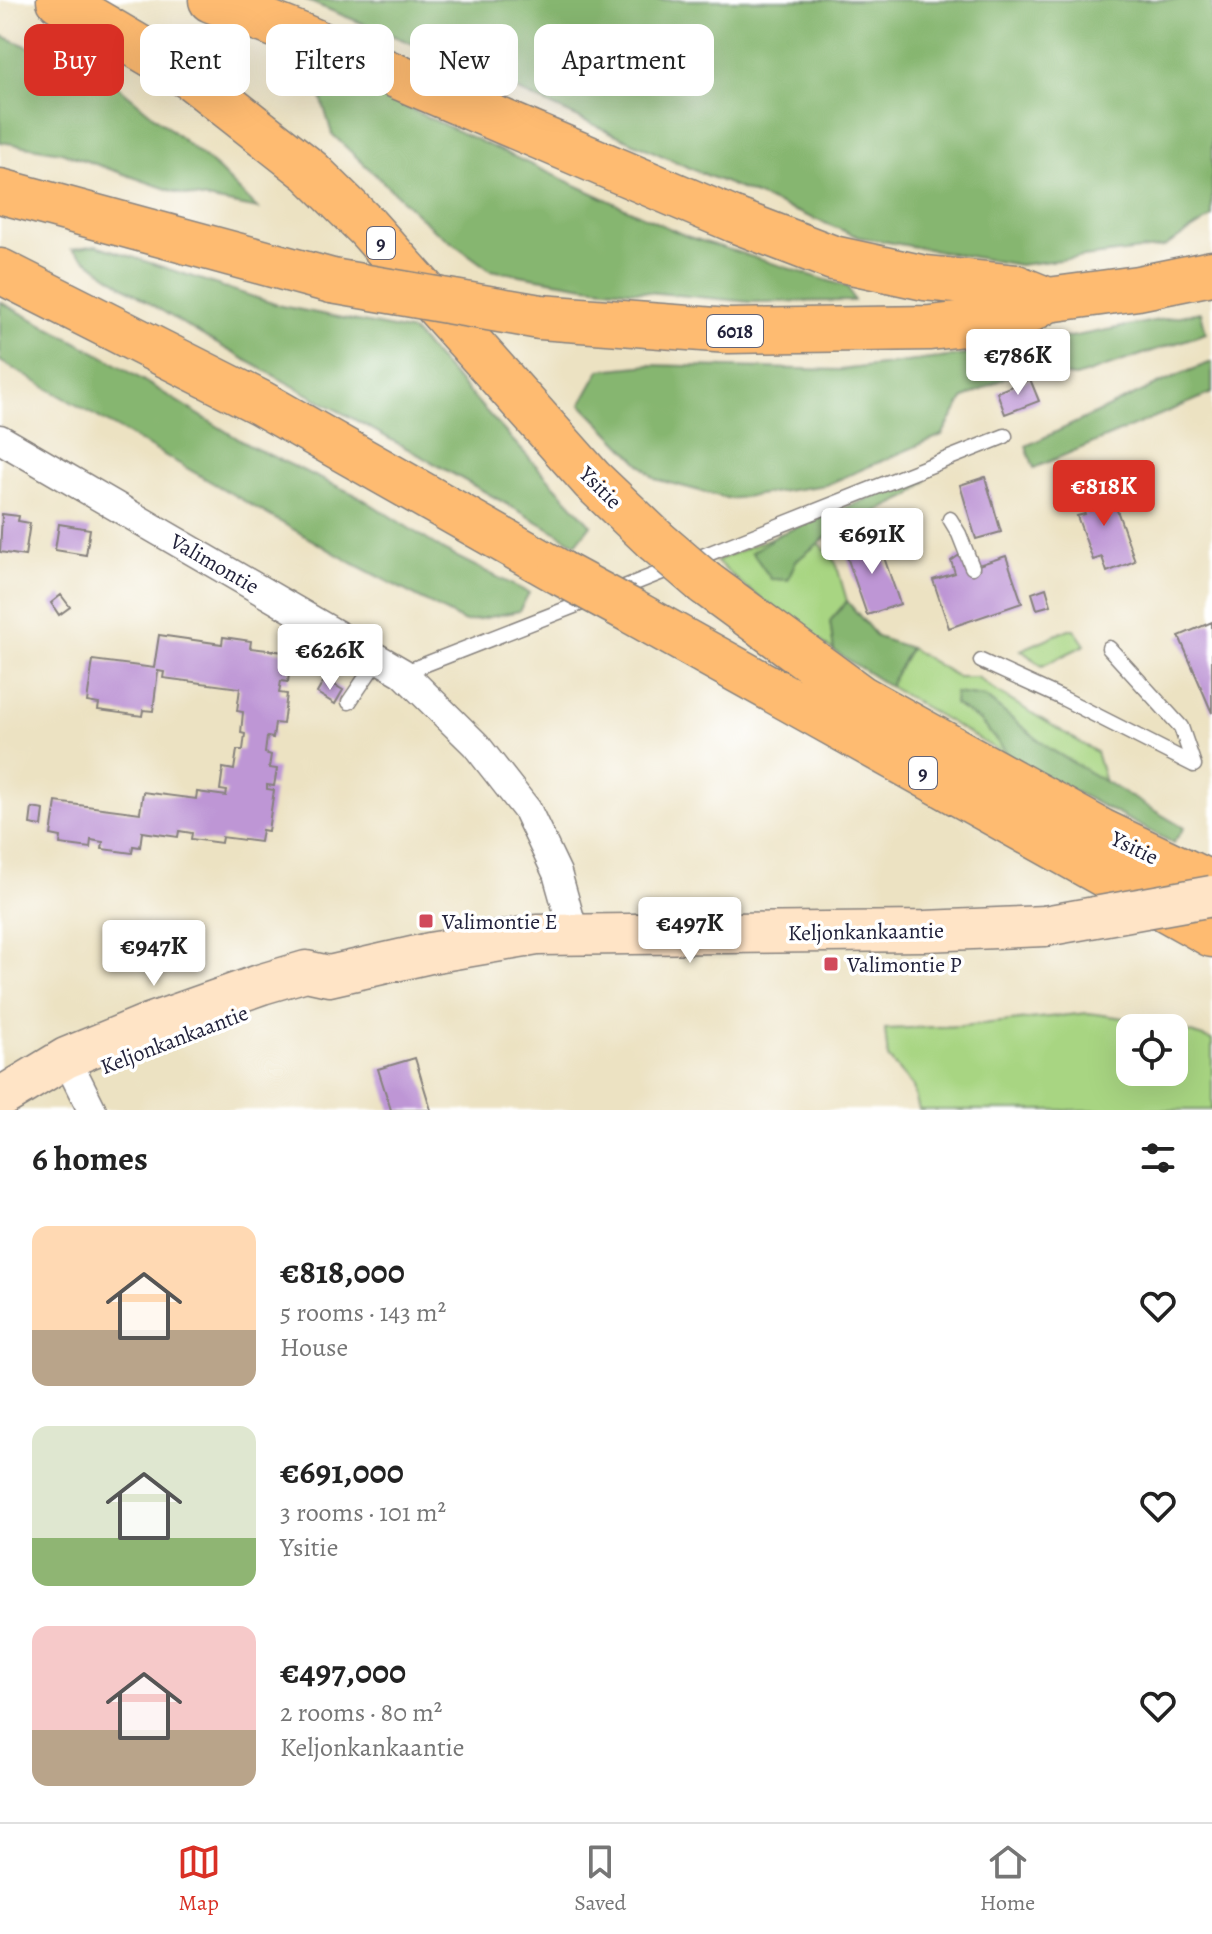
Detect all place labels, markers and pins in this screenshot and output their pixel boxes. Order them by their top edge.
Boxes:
pin: €786K [962,329,1074,397]
pin: €818K [1048,460,1160,528]
pin: €691K [816,508,928,576]
pin: €626K [274,624,386,692]
pin: €497K [634,897,746,965]
place label: Valimontie E [441,907,557,937]
marker: Valimontie E [417,912,435,930]
pin: €947K [98,920,210,988]
place label: Valimontie P [846,950,962,980]
marker: Valimontie P [822,955,840,973]

